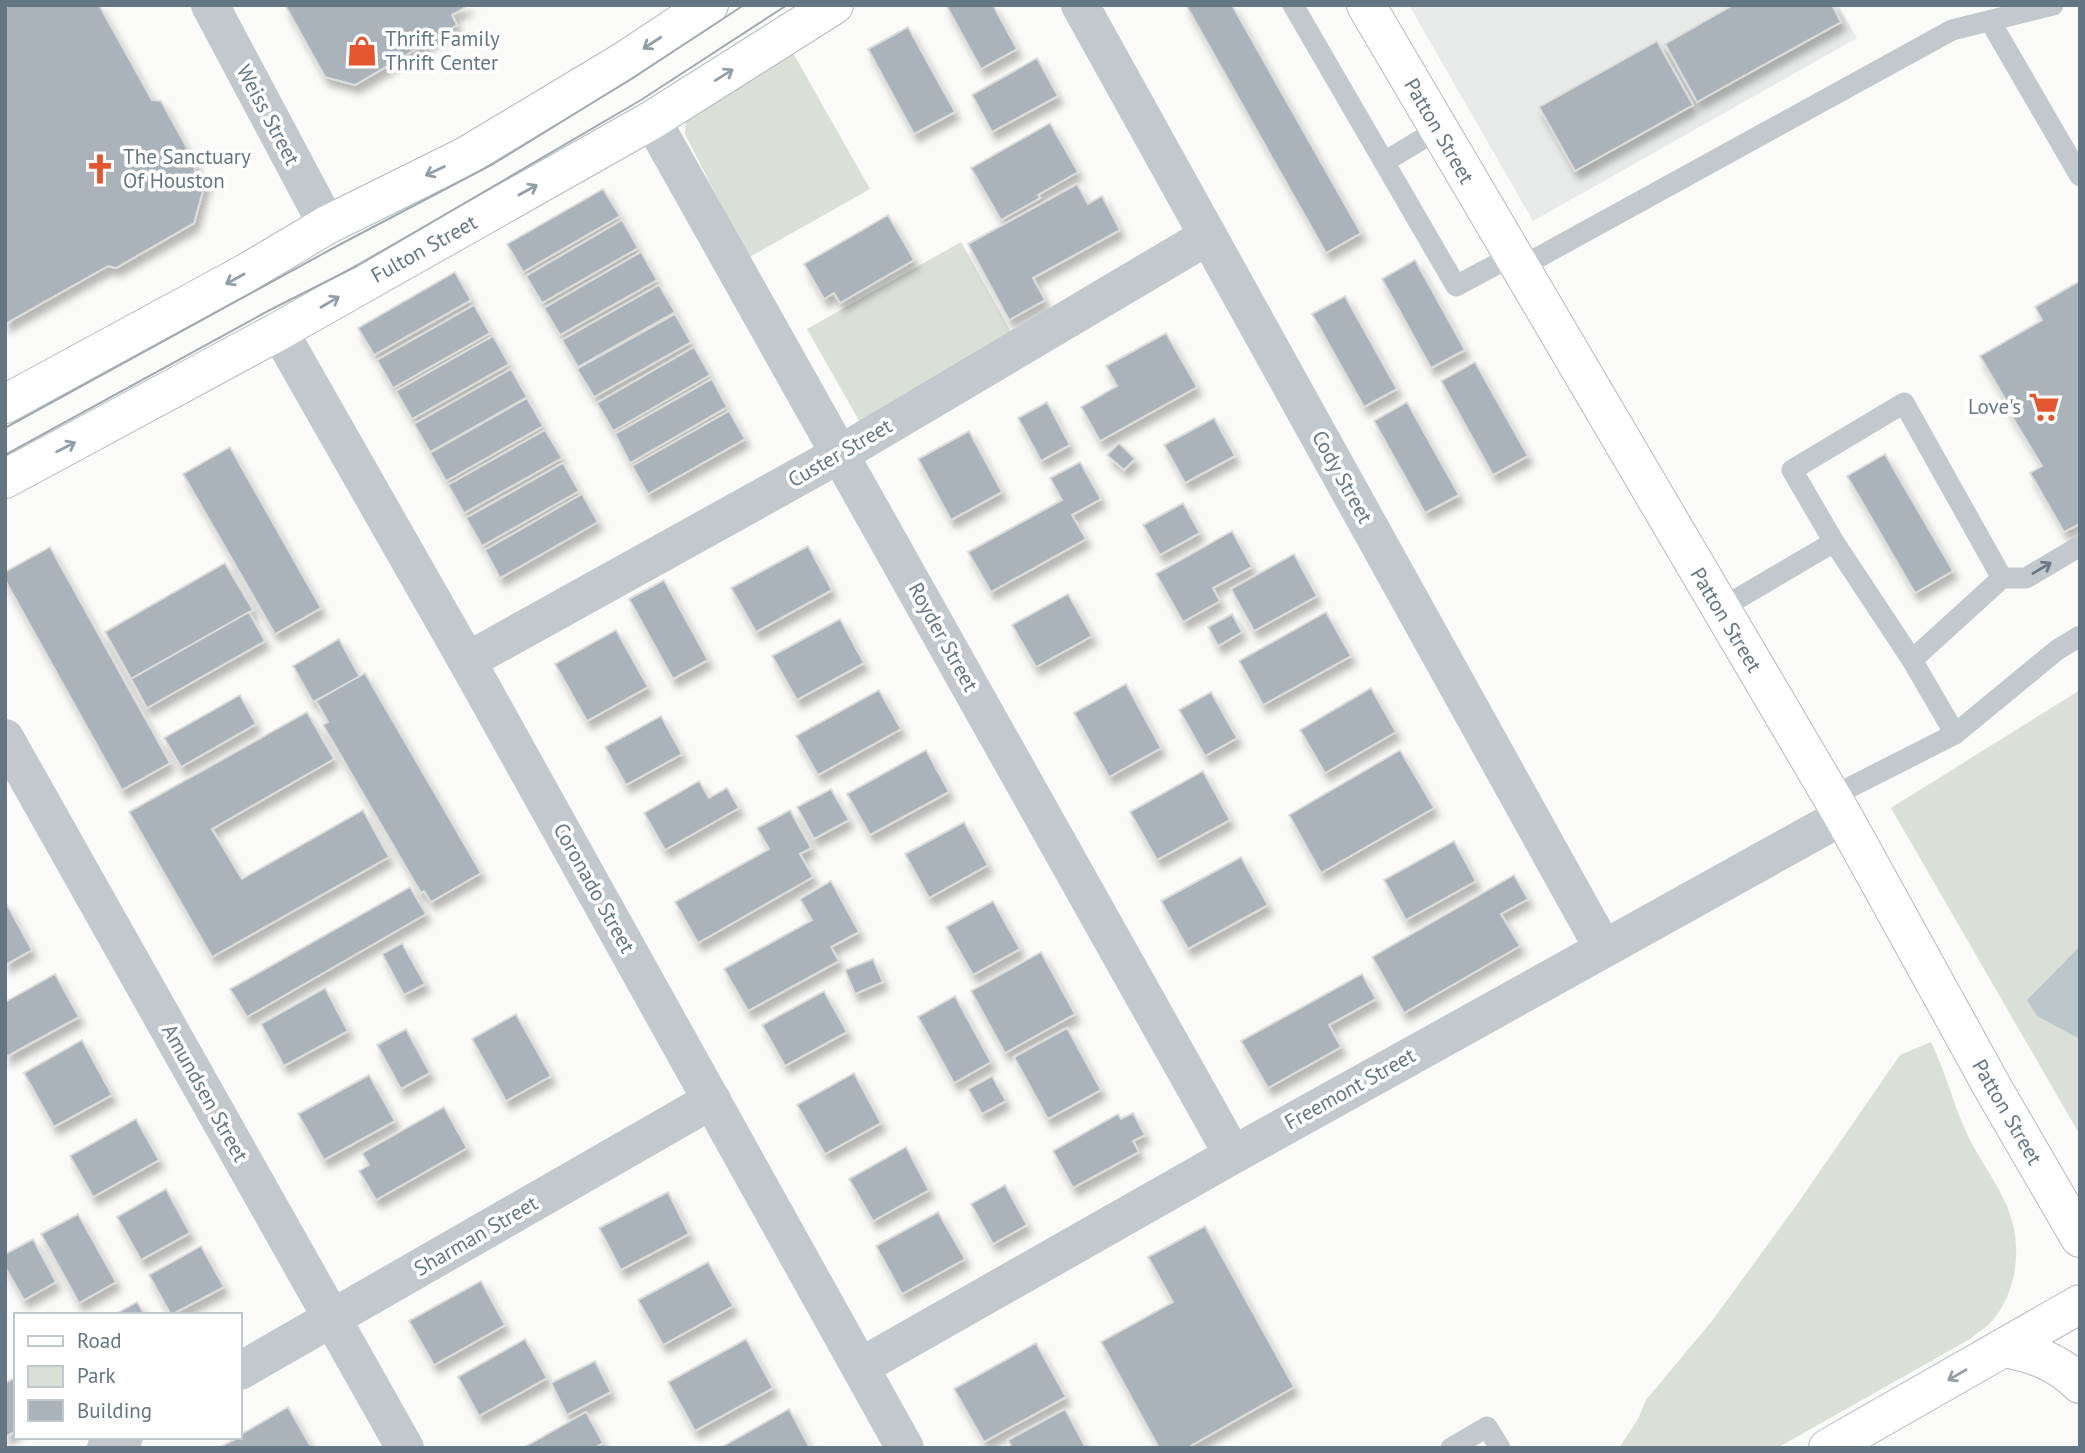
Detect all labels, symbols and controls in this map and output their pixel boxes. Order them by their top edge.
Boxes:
place label: Thrift Family Thrift Center [385,25,500,76]
shop icon: Thrift Family Thrift Center [345,34,379,68]
one-way arrow [643,35,662,50]
street label: Weiss Street [231,60,306,170]
one-way arrow [713,67,733,81]
street label: Patton Street [1398,73,1480,188]
place label: The Sanctuary Of Houston [123,143,251,194]
church icon: The Sanctuary Of Houston [83,152,117,186]
one-way arrow [425,165,446,179]
one-way arrow [517,183,537,197]
street label: Fulton Street [366,208,482,289]
one-way arrow [225,273,246,286]
one-way arrow [319,295,339,309]
supermarket icon: Love's [2027,390,2061,424]
place label: Love's [1968,393,2021,420]
street label: Custer Street [783,412,897,493]
street label: Cody Street [1306,426,1379,528]
one-way arrow [55,440,76,453]
one-way arrow [2032,561,2052,575]
street label: Patton Street [1685,562,1768,677]
street label: Royder Street [902,577,984,696]
street label: Coronado Street [548,818,641,958]
street label: Amundsen Street [156,1019,254,1167]
street label: Freemont Street [1280,1042,1420,1136]
street label: Patton Street [1966,1054,2048,1169]
street label: Sharman Street [409,1189,542,1282]
legend [14,1313,242,1439]
text: Road [77,1327,121,1354]
text: Park [77,1362,116,1389]
one-way arrow [1947,1368,1967,1382]
text: Building [77,1397,152,1424]

